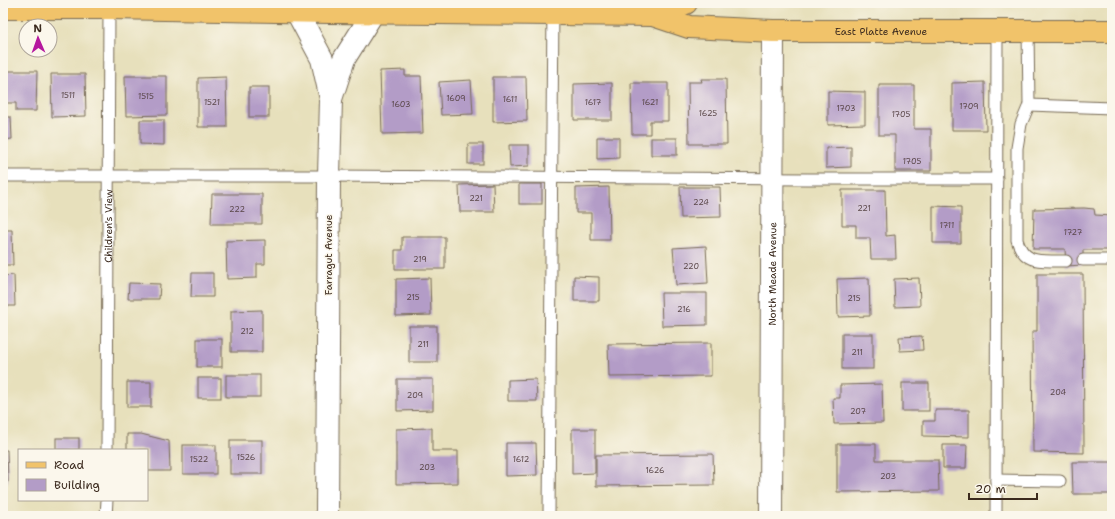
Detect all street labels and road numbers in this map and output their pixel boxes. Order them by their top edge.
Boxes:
street label: East Platte Avenue [835,25,927,38]
street label: Children's View [101,189,115,263]
street label: Farragut Avenue [322,214,335,295]
street label: North Meade Avenue [765,222,779,326]

